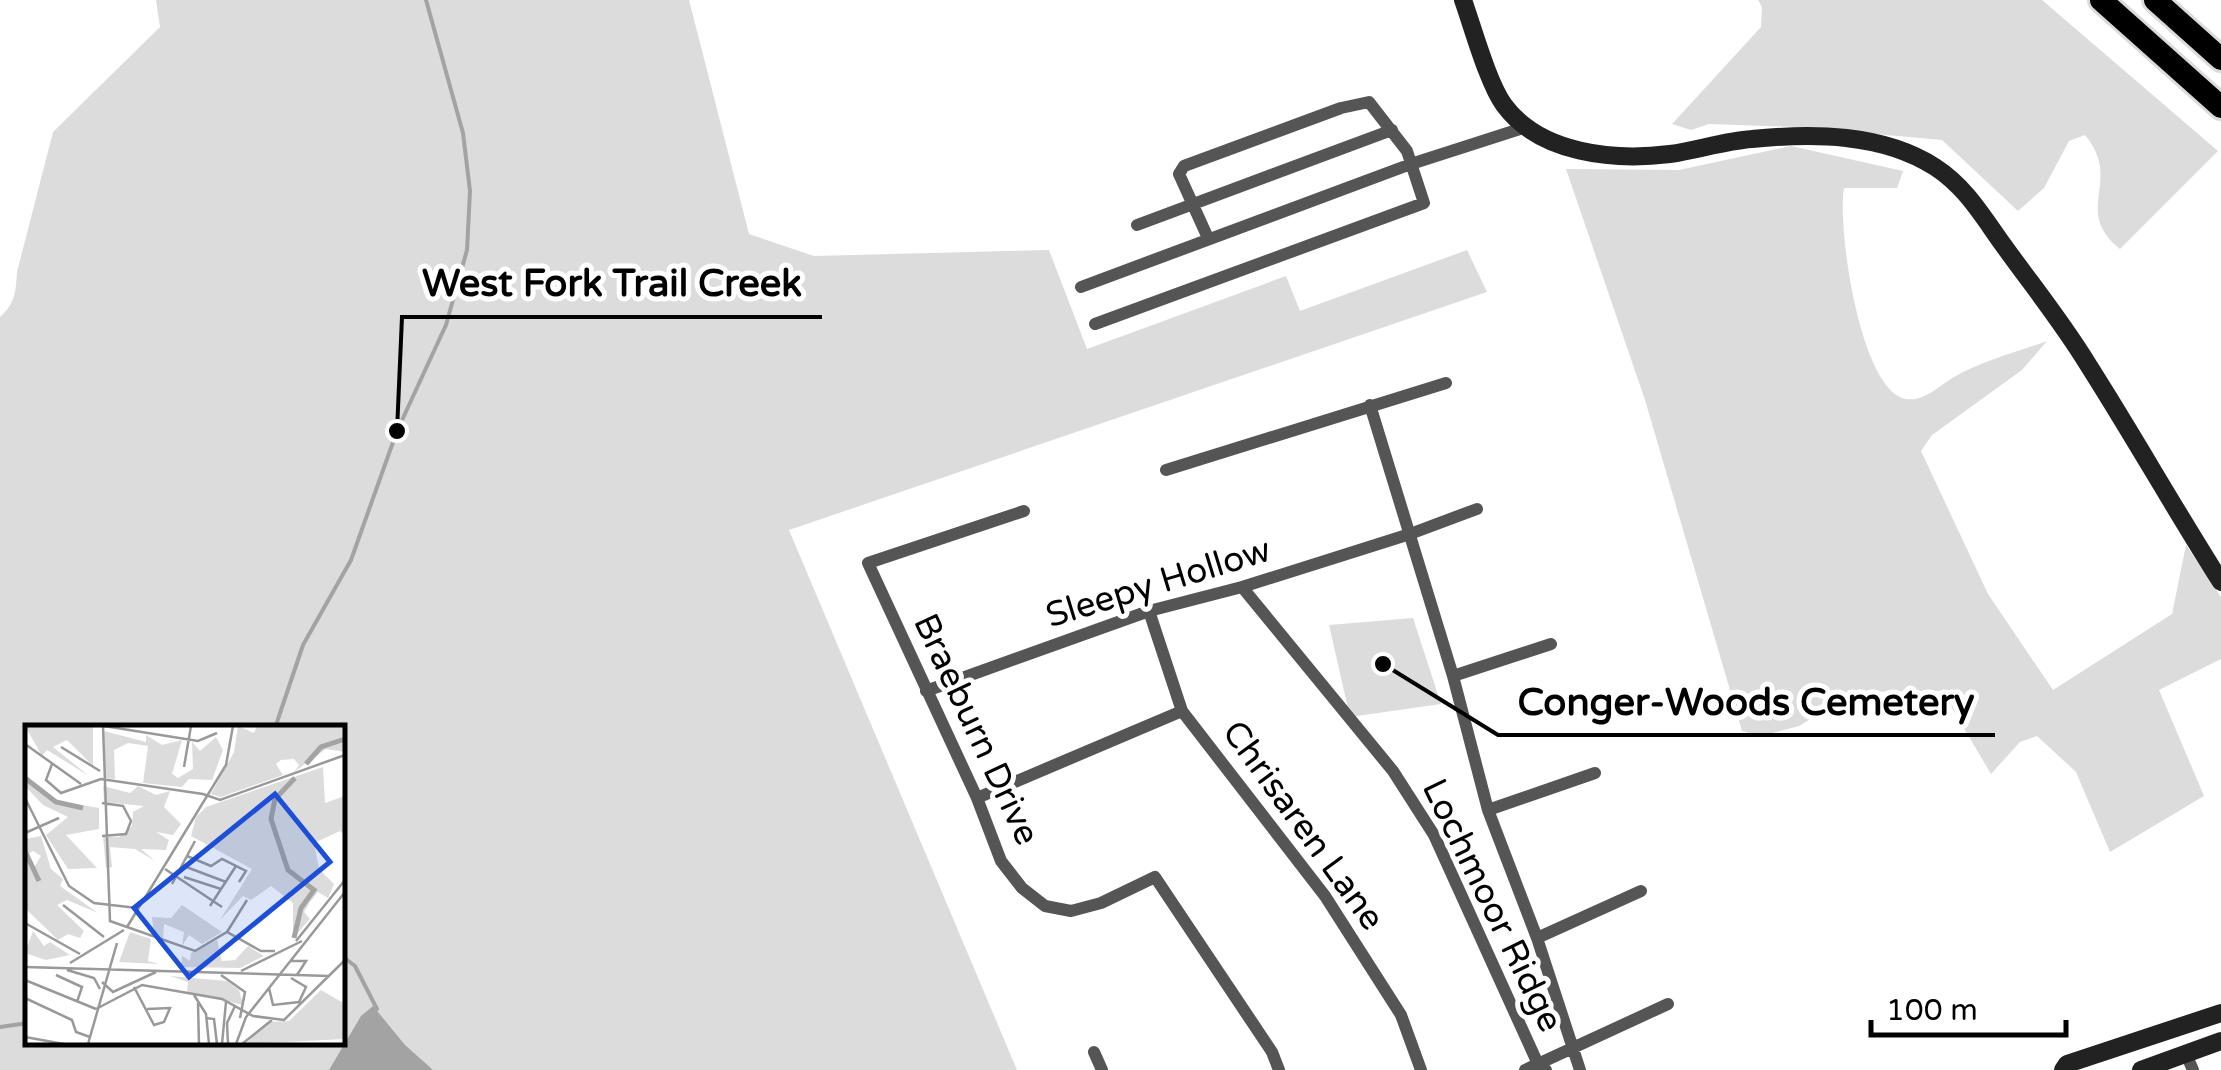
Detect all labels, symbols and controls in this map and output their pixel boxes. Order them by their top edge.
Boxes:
callout: West Fork Trail Creek [402,249,822,317]
text: West Fork Trail Creek [422,261,802,307]
street label: Sleepy Hollow [1041,529,1276,637]
street label: Braeburn Drive [904,607,1048,852]
callout: Conger-Woods Cemetery [1498,667,1995,735]
text: Conger-Woods Cemetery [1517,680,1975,726]
street label: Chrisaren Lane [1213,713,1393,938]
inset map [25,725,345,1045]
street label: Lochmoor Ridge [1413,772,1572,1039]
scale bar [1871,975,2066,1037]
text: 100 m [1886,992,1978,1029]

